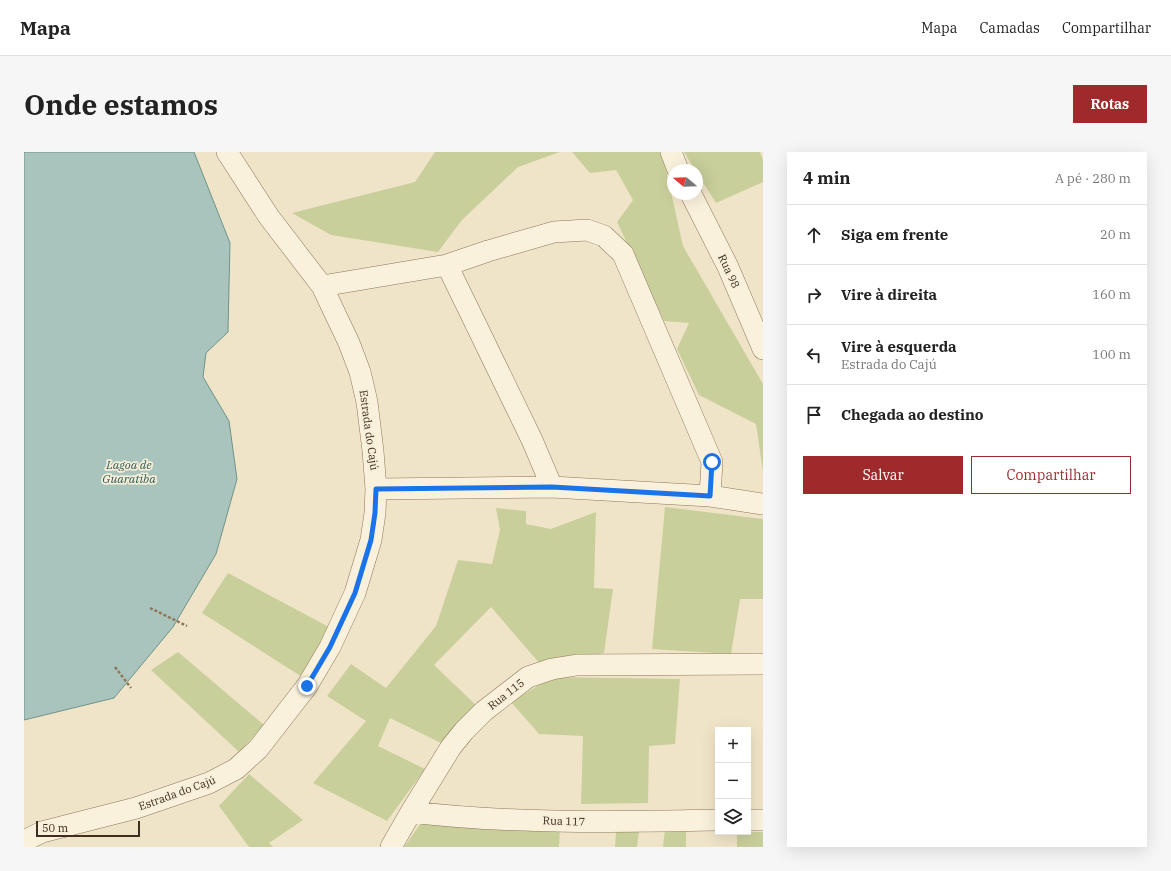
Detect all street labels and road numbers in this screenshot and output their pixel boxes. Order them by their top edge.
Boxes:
street label: Rua 98 [715,252,743,290]
street label: Estrada do Cajú [356,389,382,471]
street label: Rua 115 [485,675,527,713]
street label: Estrada do Cajú [137,773,218,813]
street label: Rua 117 [543,813,585,829]

